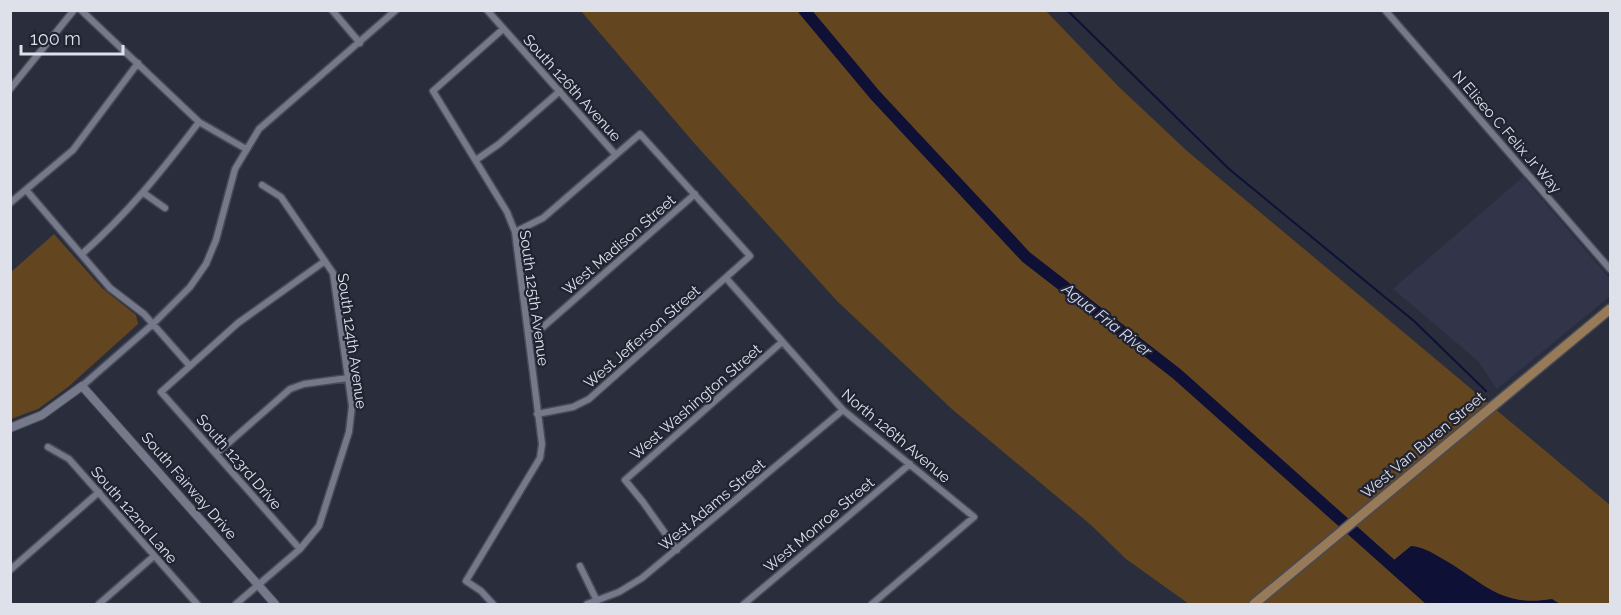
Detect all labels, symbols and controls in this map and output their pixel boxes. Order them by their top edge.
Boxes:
scale bar [21,18,123,56]
text: 100 m [30,28,81,49]
street label: South 126th Avenue [519,31,625,145]
street label: N Eliseo C Felix Jr Way [1449,67,1565,197]
street label: West Madison Street [559,191,679,299]
street label: South 125th Avenue [516,229,552,367]
street label: South 124th Avenue [334,272,370,410]
water label: Agua Fria River [1058,279,1156,361]
street label: West Jefferson Street [580,282,704,392]
street label: West Washington Street [627,340,765,464]
street label: North 126th Avenue [838,385,954,487]
street label: West Van Buren Street [1357,388,1489,502]
street label: South 123rd Drive [193,411,286,514]
street label: South Fairway Drive [137,429,241,544]
street label: West Adams Street [655,455,769,555]
street label: South 122nd Lane [87,463,181,567]
street label: West Monroe Street [760,474,878,576]

